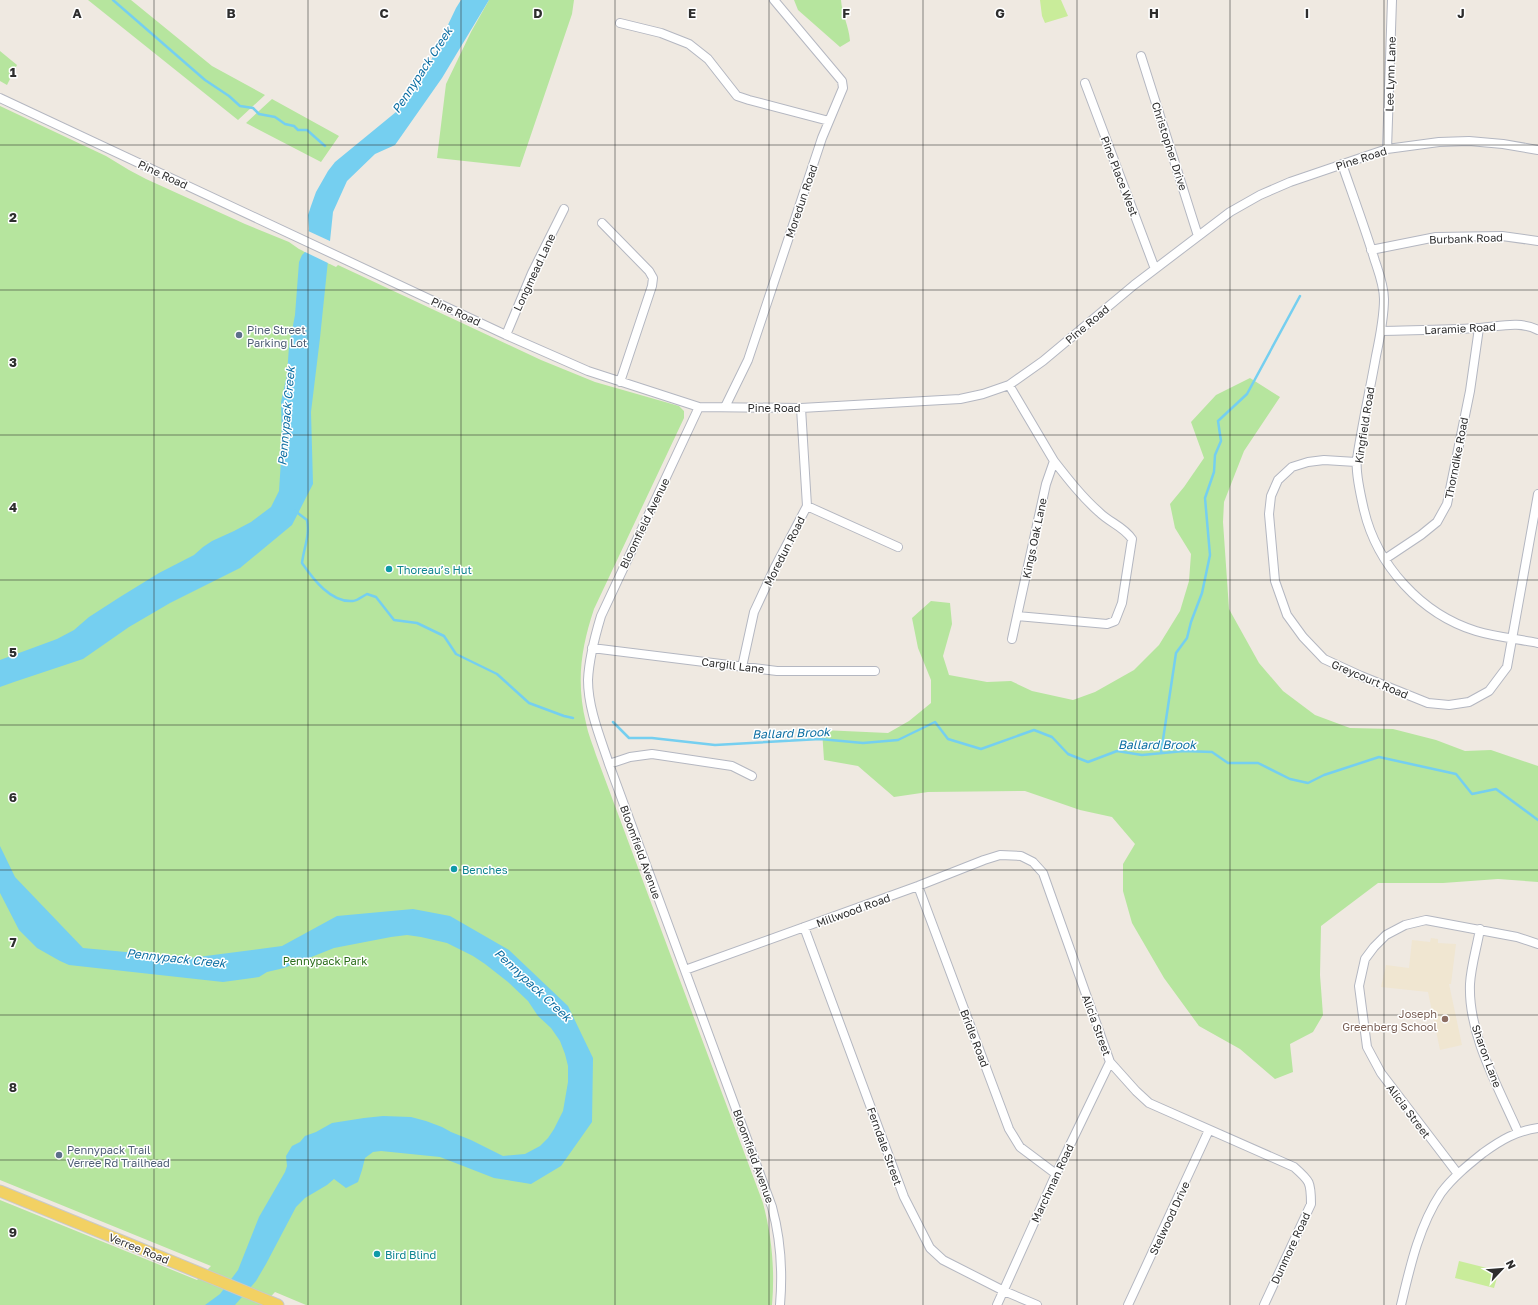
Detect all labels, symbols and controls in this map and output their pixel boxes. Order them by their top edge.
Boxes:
text: A [72,5,82,21]
text: B [226,5,236,21]
text: C [379,5,389,21]
text: D [533,5,543,21]
text: E [688,5,696,21]
text: F [842,5,850,21]
text: G [995,5,1005,21]
text: H [1149,5,1159,21]
text: I [1305,5,1309,21]
text: J [1457,5,1465,21]
water label: Pennypack Creek [389,23,456,116]
street label: Lee Lynn Lane [1382,36,1398,112]
text: 1 [10,64,17,80]
street label: Christopher Drive [1150,100,1190,192]
street label: Pine Place West [1099,134,1141,218]
street label: Pine Road [1334,144,1388,172]
street label: Pine Road [136,157,190,191]
street label: Moredun Road [782,163,820,239]
text: 2 [9,209,17,225]
street label: Burbank Road [1429,230,1503,246]
street label: Longmead Lane [510,231,558,313]
street label: Pine Road [429,294,483,328]
street label: Pine Road [1063,302,1111,346]
street label: Laramie Road [1424,320,1496,336]
place label: Pine Street Parking Lot [247,323,307,349]
marker: Pine Street Parking Lot [234,330,244,340]
text: 3 [9,354,17,370]
water label: Pennypack Creek [274,364,298,466]
street label: Kingfield Road [1352,386,1376,464]
street label: Pine Road [748,401,801,414]
street label: Thorndike Road [1442,416,1470,500]
street label: Bloomfield Avenue [616,476,672,570]
street label: Kings Oak Lane [1019,497,1049,579]
text: 4 [9,499,17,515]
street label: Moredun Road [761,514,807,588]
place label: Thoreau’s Hut [397,563,472,576]
marker: Thoreau’s Hut [384,564,394,574]
text: 5 [9,644,17,660]
street label: Cargill Lane [701,655,765,675]
street label: Greycourt Road [1330,657,1410,701]
water label: Ballard Brook [752,724,831,742]
water label: Ballard Brook [1118,737,1197,752]
text: 6 [9,789,17,805]
street label: Bloomfield Avenue [618,803,664,901]
place label: Benches [462,863,508,876]
marker: Benches [449,864,459,874]
street label: Millwood Road [814,891,892,929]
text: 7 [9,934,17,950]
water label: Pennypack Creek [126,945,228,971]
water label: Pennypack Creek [491,945,576,1025]
park label: Pennypack Park [283,954,367,967]
street label: Alicia Street [1080,993,1114,1057]
street label: Bridle Road [958,1007,992,1069]
place label: Joseph Greenberg School [1342,1007,1437,1033]
marker: Joseph Greenberg School [1440,1014,1450,1024]
street label: Sharon Lane [1470,1023,1504,1089]
text: 8 [9,1079,17,1095]
street label: Alicia Street [1385,1081,1433,1141]
street label: Ferndale Street [865,1105,905,1187]
street label: Bloomfield Avenue [731,1107,777,1205]
street label: Marchman Road [1028,1142,1076,1224]
place label: Pennypack Trail Verree Rd Trailhead [67,1143,170,1169]
marker: Pennypack Trail Verree Rd Trailhead [54,1150,64,1160]
street label: Stelwood Drive [1146,1179,1192,1257]
street label: Dunmore Road [1268,1210,1312,1286]
text: 9 [9,1224,17,1240]
street label: Verree Road [107,1230,171,1266]
place label: Bird Blind [385,1248,436,1261]
marker: Bird Blind [372,1249,382,1259]
north arrow [1482,1249,1522,1289]
text: N [1504,1258,1519,1271]

